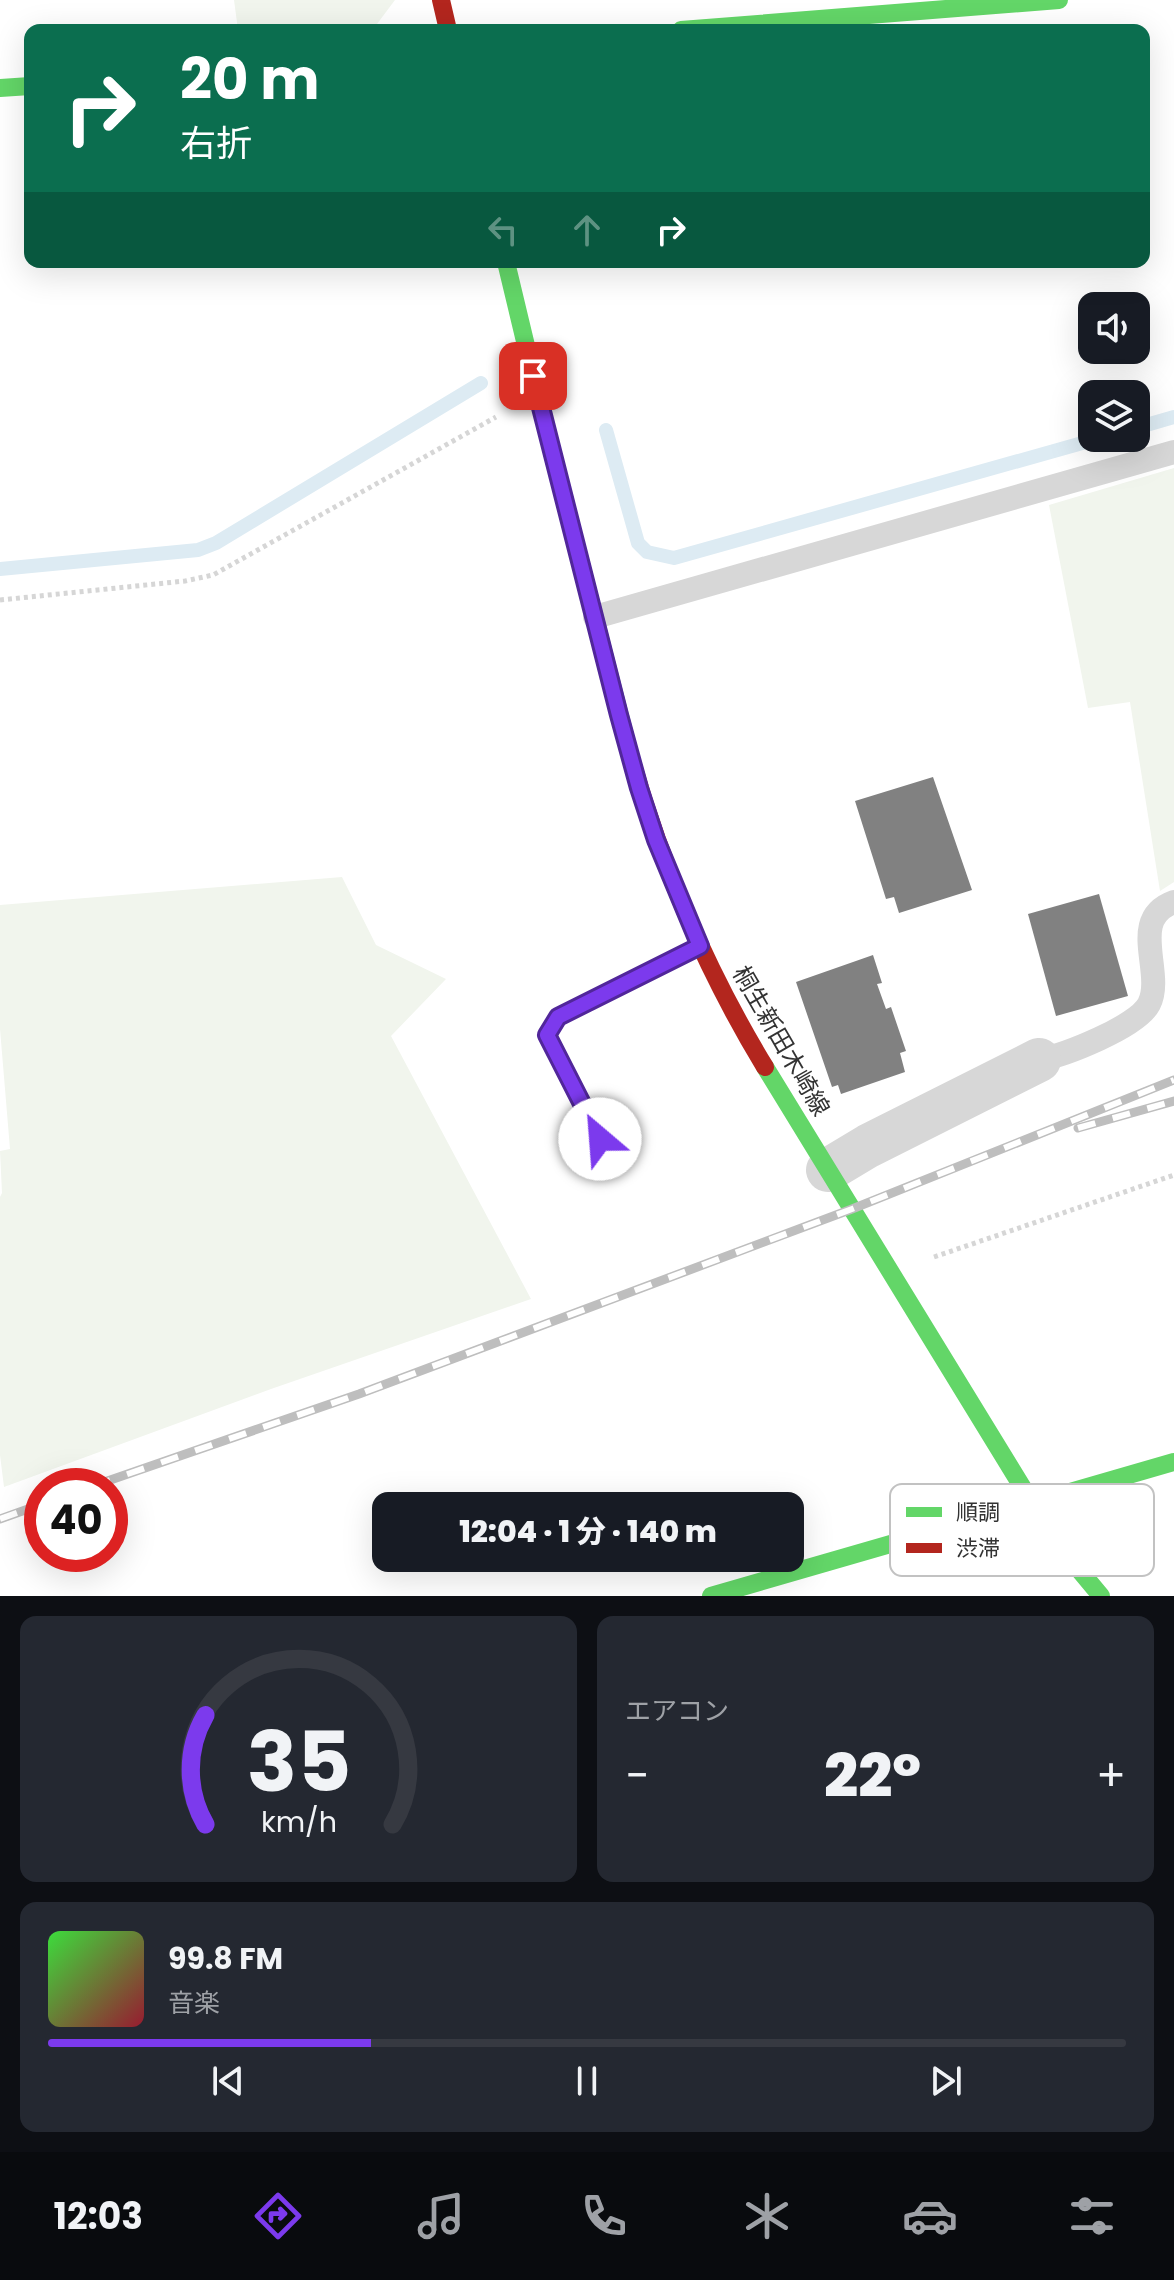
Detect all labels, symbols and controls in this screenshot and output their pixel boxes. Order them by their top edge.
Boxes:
text: 20 m [180,40,320,119]
icon: right [48,56,152,160]
text: 右折 [180,118,252,169]
icon: left [481,208,525,252]
icon: ahead [565,208,609,252]
icon: right [649,208,693,252]
map controls [1078,292,1150,452]
button: sound [1078,292,1150,364]
pin [499,342,567,410]
icon: arrive [511,354,555,398]
button: layers [1078,380,1150,452]
street label: 桐生新田木崎線 [725,960,838,1122]
position arrow [558,1097,642,1181]
speed limit sign: 40 [24,1468,128,1572]
legend [890,1484,1154,1576]
text: 順調 [956,1497,1000,1528]
text: 12:04 · 1 分 · 140 m [459,1510,717,1553]
text: 渋滞 [956,1533,1000,1564]
text: エアコン [625,1693,729,1729]
text: 35 [246,1704,351,1820]
text: 22° [824,1734,921,1818]
text: − [625,1745,649,1806]
text: + [1096,1745,1126,1806]
text: km/h [260,1802,337,1842]
text: 99.8 FM [168,1937,283,1980]
text: 音楽 [168,1985,220,2021]
icon: previous [206,2059,250,2103]
icon: pause [565,2059,609,2103]
icon: next [924,2059,968,2103]
icon: directions [250,2188,306,2244]
icon: music [413,2188,469,2244]
icon: phone [576,2188,632,2244]
icon: climate [739,2188,795,2244]
icon: car [902,2188,958,2244]
icon: filters [1064,2188,1120,2244]
text: 12:03 [53,2191,143,2242]

